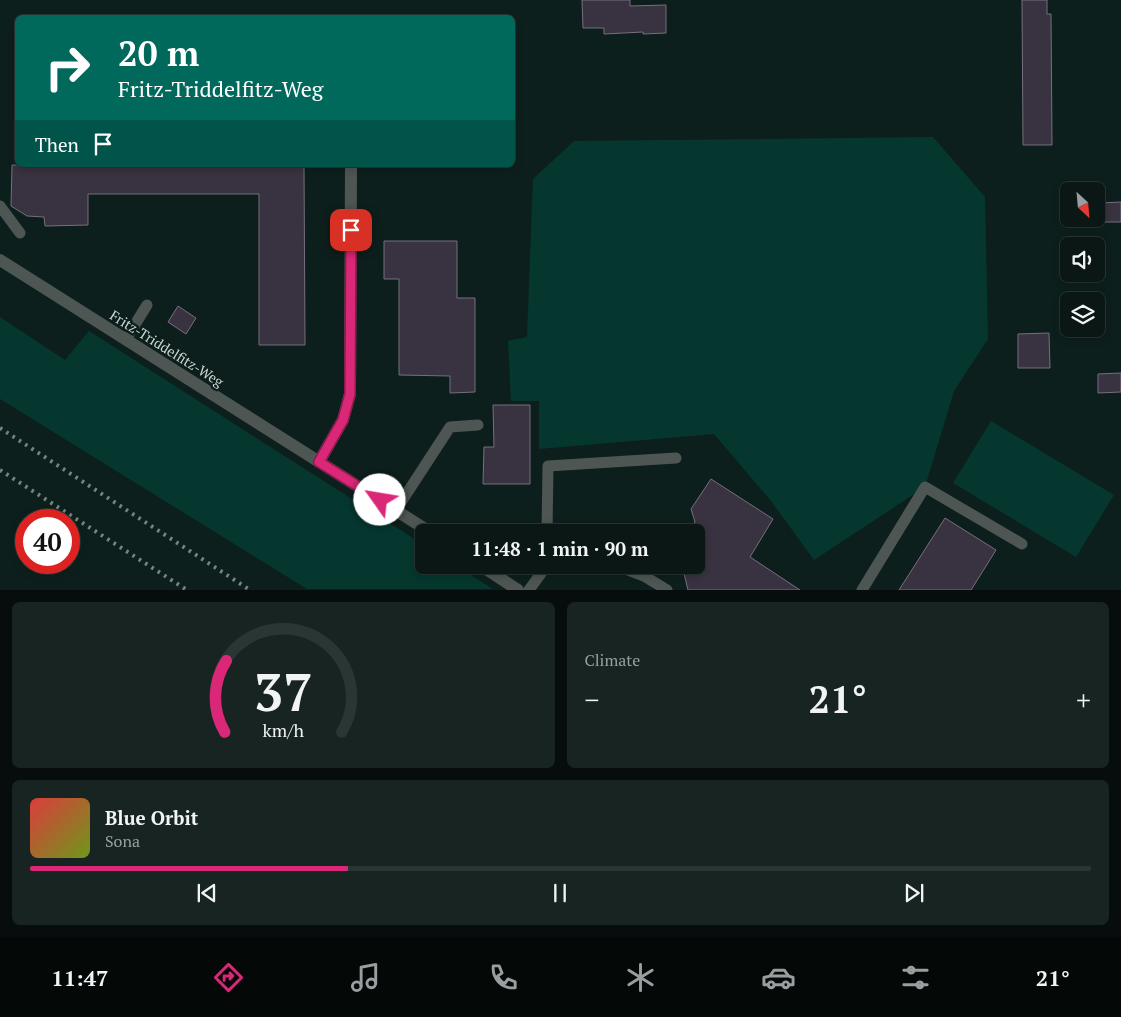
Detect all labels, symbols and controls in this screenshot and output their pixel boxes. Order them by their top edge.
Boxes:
text: 20 m [118,30,199,76]
icon: right [35,35,100,100]
text: Fritz-Triddelfitz-Weg [118,74,323,103]
icon: arrive [89,130,117,158]
text: Then [35,132,79,157]
north arrow [1060,182,1105,228]
map controls [1060,182,1105,337]
pin [330,209,372,251]
icon: arrive [337,216,365,244]
button: sound [1060,237,1105,282]
button: layers [1060,292,1105,337]
street label: Fritz-Triddelfitz-Weg [107,305,228,391]
position arrow [353,473,405,525]
speed limit sign: 40 [15,509,80,574]
text: 11:48 · 1 min · 90 m [471,536,649,561]
text: Climate [585,649,640,671]
text: 37 [254,657,313,726]
text: 21° [808,674,867,724]
text: − [585,681,599,718]
text: + [1076,681,1091,718]
text: km/h [263,718,304,742]
text: Blue Orbit [105,805,198,830]
text: Sona [105,830,140,852]
icon: previous [193,879,221,907]
icon: pause [546,879,574,907]
icon: next [900,879,928,907]
icon: directions [211,960,246,995]
icon: music [348,960,383,995]
icon: phone [486,960,521,995]
icon: climate [623,960,658,995]
icon: car [761,960,796,995]
icon: filters [898,960,933,995]
text: 11:47 [51,963,109,992]
text: 21° [1036,963,1070,992]

